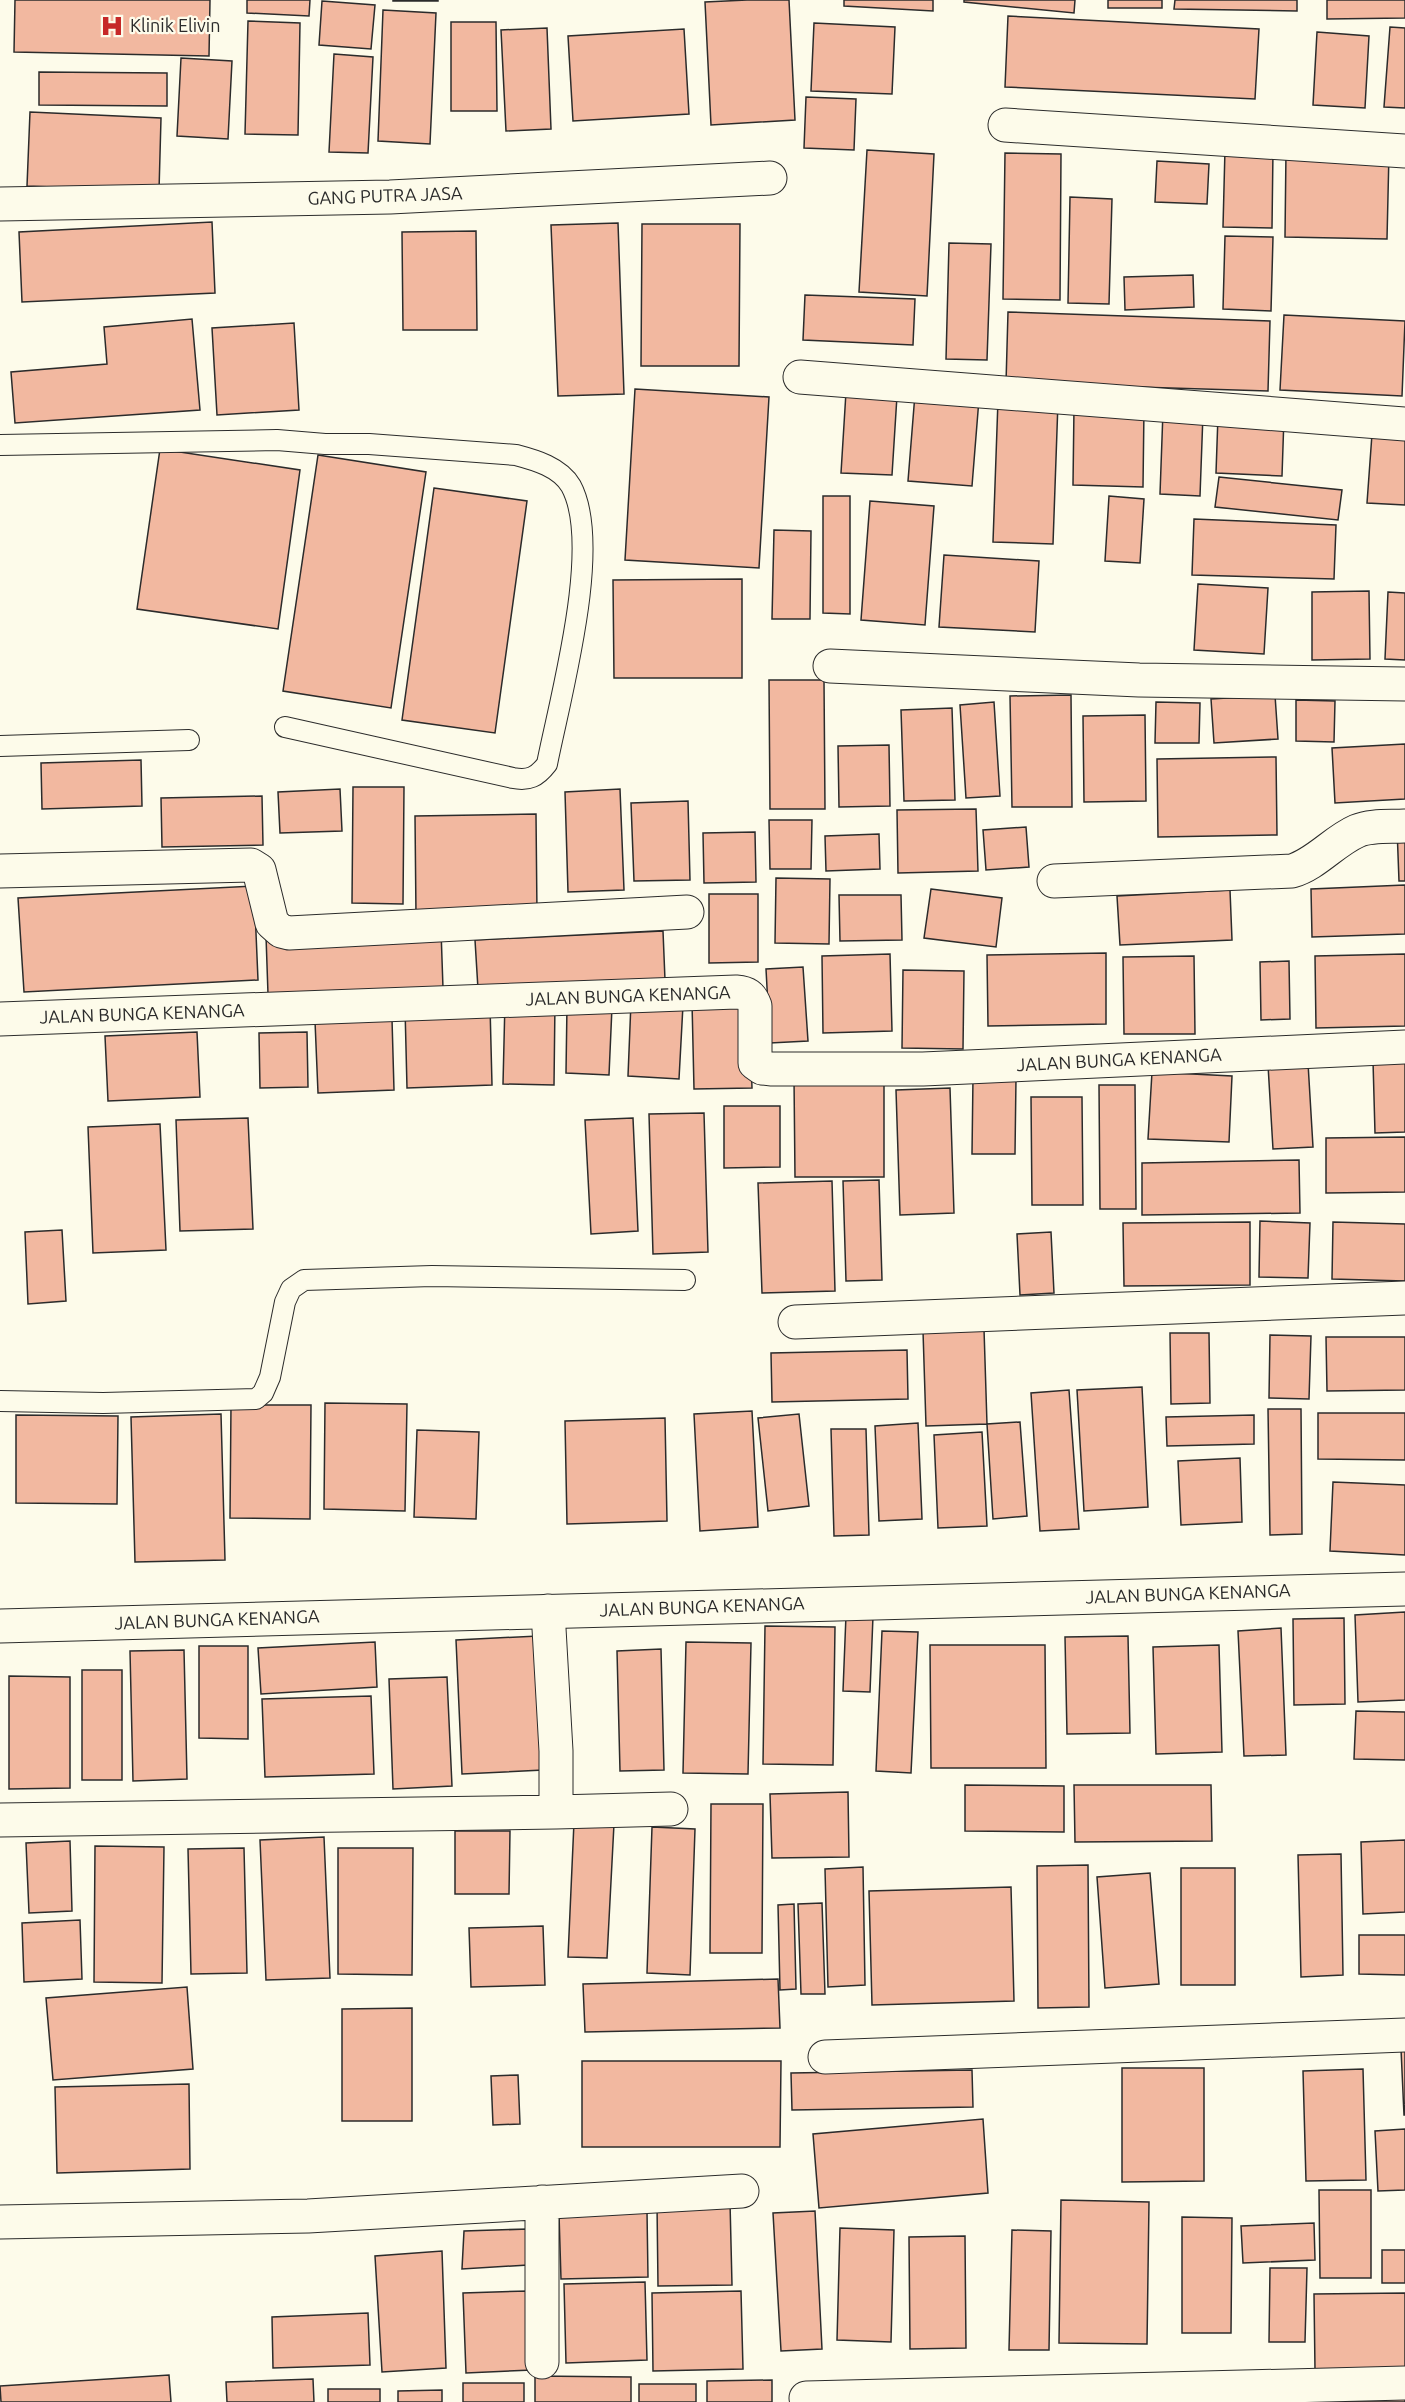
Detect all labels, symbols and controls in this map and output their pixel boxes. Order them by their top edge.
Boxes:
hospital icon: Klinik Elivin [99,13,125,39]
place label: Klinik Elivin [130,15,221,35]
street label: GANG PUTRA JASA [307,182,463,208]
street label: JALAN BUNGA KENANGA [525,981,731,1009]
street label: JALAN BUNGA KENANGA [39,999,245,1027]
street label: JALAN BUNGA KENANGA [1016,1044,1222,1074]
street label: JALAN BUNGA KENANGA [1085,1579,1291,1607]
street label: JALAN BUNGA KENANGA [599,1592,805,1620]
street label: JALAN BUNGA KENANGA [114,1605,320,1633]

